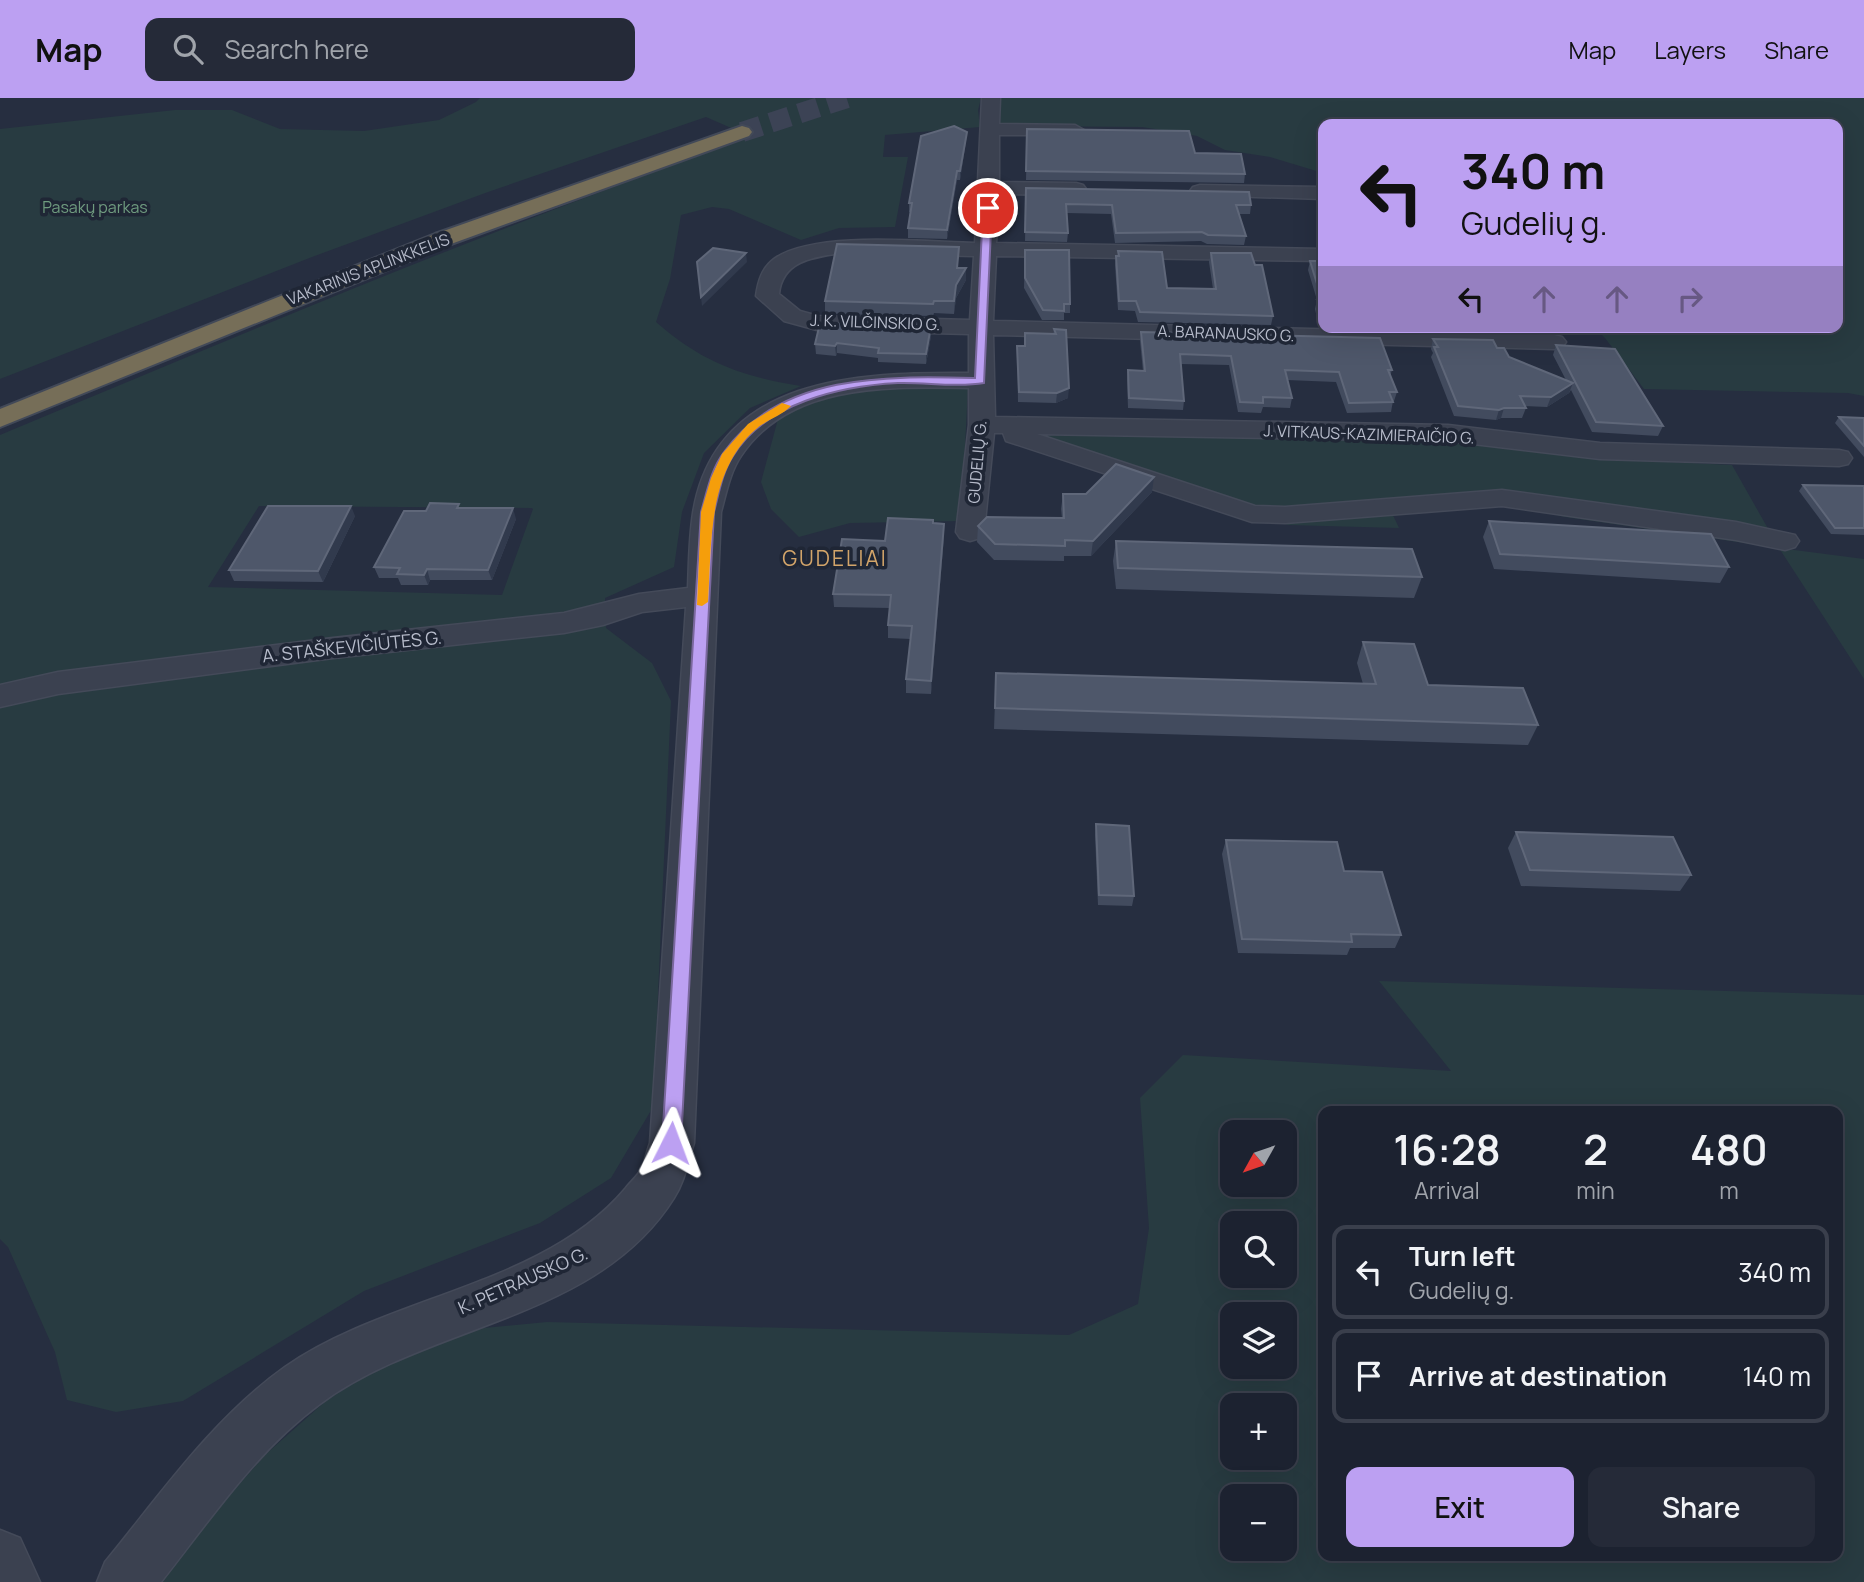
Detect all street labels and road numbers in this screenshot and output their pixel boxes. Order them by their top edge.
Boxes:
street label: VAKARINIS APLINKKELIS [284,228,453,310]
street label: J. K. VILČINSKIO G. [809,309,941,335]
street label: A. BARANAUSKO G. [1157,320,1295,346]
street label: J. VITKAUS-KAZIMIERAIČIO G. [1263,419,1475,449]
street label: GUDELIŲ G. [962,420,992,504]
street label: A. STAŠKEVIČIŪTĖS G. [261,625,443,667]
street label: K. PETRAUSKO G. [454,1241,591,1319]

